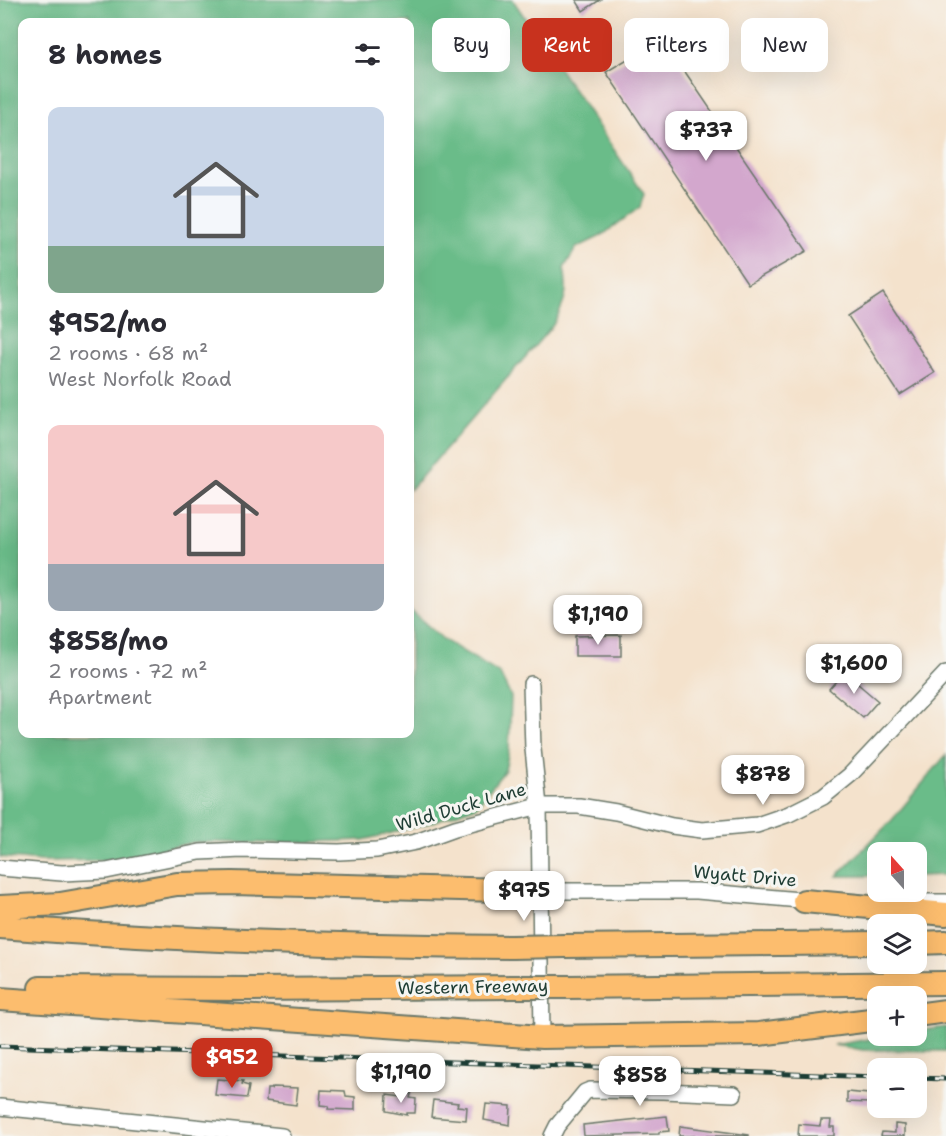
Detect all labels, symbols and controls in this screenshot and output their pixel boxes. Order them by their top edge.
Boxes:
chip: Buy [432,18,510,72]
chip: Rent [522,18,612,72]
chip: Filters [624,18,729,72]
chip: New [741,18,828,72]
text: 8 homes [48,37,162,72]
icon: filters [351,38,384,71]
pin: $737 [670,111,742,162]
text: $737 [679,117,733,143]
icon: home [162,146,270,254]
text: $952/mo [48,305,167,340]
text: 2 rooms · 68 m² [48,340,208,366]
text: West Norfolk Road [48,366,232,392]
icon: home [162,464,270,572]
pin: $1,190 [549,595,647,646]
text: $1,190 [567,601,629,627]
text: $858/mo [48,623,168,658]
pin: $1,600 [805,644,903,695]
text: $1,600 [820,650,888,676]
text: 2 rooms · 72 m² [48,658,207,684]
text: Apartment [48,684,152,710]
pin: $878 [727,755,799,806]
text: $878 [735,761,791,787]
street label: Wild Duck Lane [393,777,529,837]
north arrow [867,842,927,902]
map controls [867,842,927,1118]
street label: Wyatt Drive [692,860,798,892]
pin: $975 [488,871,560,922]
text: $975 [498,877,550,903]
button: layers [867,914,927,974]
street label: Western Freeway [397,974,549,1000]
button: + [867,986,927,1046]
pin: $952 [196,1038,268,1089]
text: $952 [206,1044,258,1070]
pin: $1,190 [352,1053,450,1104]
pin: $858 [604,1056,676,1107]
button: − [867,1058,927,1118]
text: $1,190 [370,1059,432,1085]
text: $858 [613,1062,667,1088]

